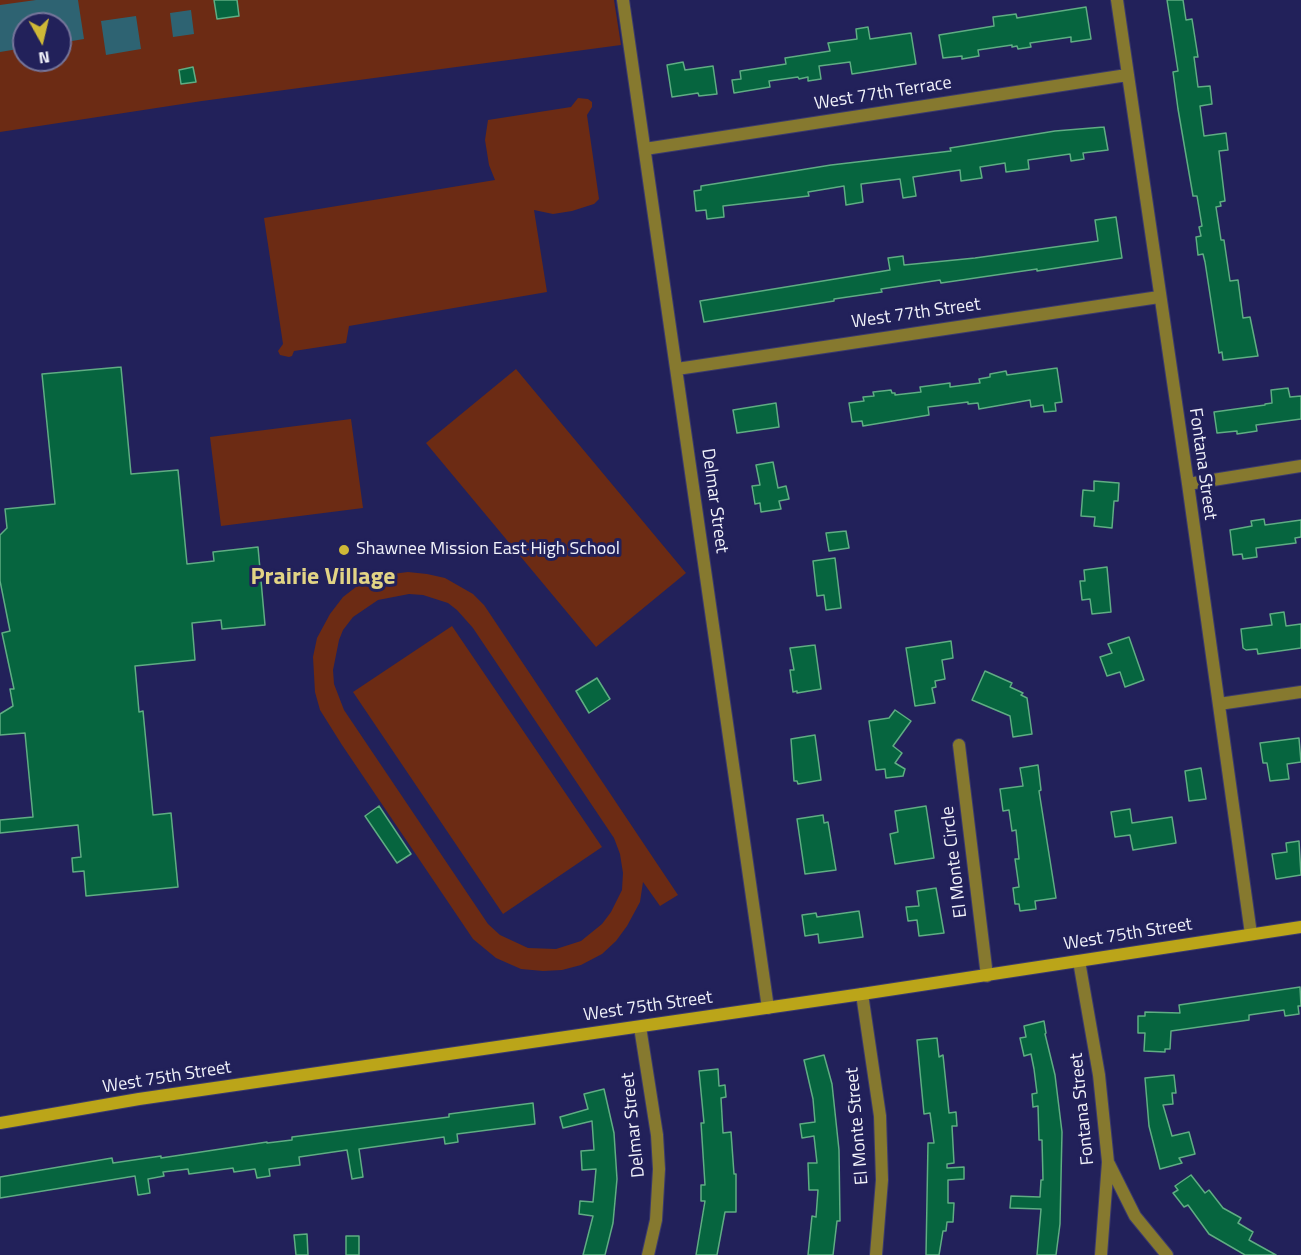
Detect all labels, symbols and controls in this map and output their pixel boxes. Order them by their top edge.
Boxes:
north arrow [12,12,72,72]
text: N [37,45,51,70]
street label: West 77th Terrace [813,72,953,116]
street label: West 77th Street [850,294,982,334]
street label: Fontana Street [1183,407,1221,521]
street label: Delmar Street [696,447,732,555]
place label: Shawnee Mission East High School [356,539,620,561]
marker: Shawnee Mission East High School [337,543,351,557]
district label: Prairie Village [250,564,396,592]
street label: El Monte Circle [937,805,973,919]
street label: West 75th Street [1062,914,1194,956]
street label: West 75th Street [582,987,714,1027]
street label: Fontana Street [1066,1052,1100,1166]
street label: West 75th Street [101,1057,233,1099]
street label: El Monte Street [842,1066,874,1186]
street label: Delmar Street [618,1071,650,1179]

